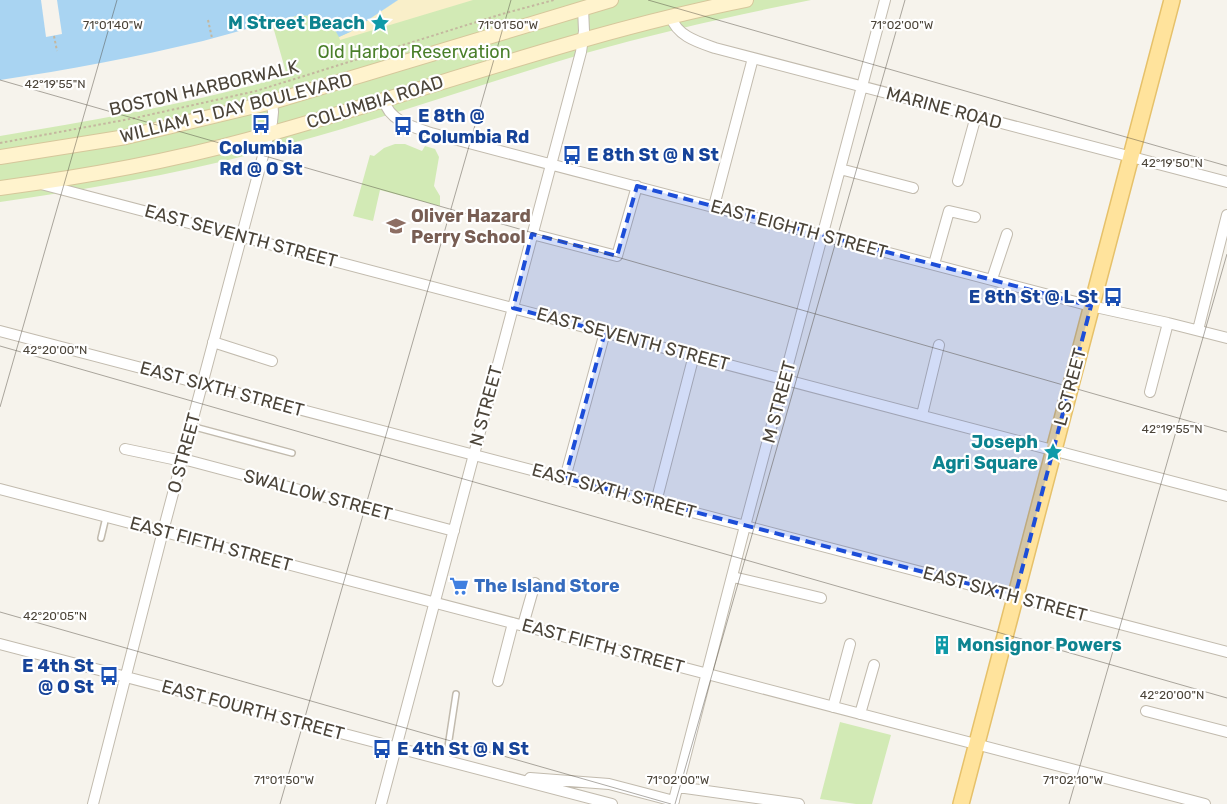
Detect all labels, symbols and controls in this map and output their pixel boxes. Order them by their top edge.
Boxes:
place label: M Street Beach [228,12,365,34]
place icon: M Street Beach [369,12,391,34]
text: 71°01'40"W [83,18,143,32]
text: 71°01'50"W [478,18,538,32]
text: 71°02'00"W [871,18,934,32]
park label: Old Harbor Reservation [317,41,511,63]
street label: BOSTON HARBORWALK [107,55,301,121]
street label: WILLIAM J. DAY BOULEVARD [118,68,354,148]
street label: COLUMBIA ROAD [304,71,446,133]
text: 42°19'55"N [24,77,86,91]
street label: MARINE ROAD [884,82,1004,134]
place label: E 8th @ Columbia Rd [418,105,529,148]
bus stop icon: Columbia Rd @ O St [250,113,272,135]
bus stop icon: E 8th @ Columbia Rd [392,115,414,137]
place label: Columbia Rd @ O St [219,137,303,180]
bus stop icon: E 8th St @ N St [561,144,583,166]
place label: E 8th St @ N St [587,144,719,166]
text: 42°19'50"N [1141,156,1203,170]
street label: EAST EIGHTH STREET [708,195,890,263]
street label: EAST SEVENTH STREET [142,200,340,272]
place label: Oliver Hazard Perry School [411,205,531,248]
school or university icon: Oliver Hazard Perry School [385,215,407,237]
place label: E 8th St @ L St [969,286,1098,308]
bus stop icon: E 8th St @ L St [1102,286,1124,308]
street label: EAST SEVENTH STREET [534,303,732,375]
text: 42°20'00"N [23,343,87,357]
street label: L STREET [1049,346,1091,428]
street label: EAST SIXTH STREET [138,357,306,421]
street label: M STREET [757,358,801,446]
street label: N STREET [465,363,507,449]
street label: O STREET [163,410,205,496]
text: 42°19'55"N [1141,422,1203,436]
place label: Joseph Agri Square [932,431,1038,474]
place icon: Joseph Agri Square [1042,441,1064,463]
street label: EAST SIXTH STREET [530,459,698,523]
street label: SWALLOW STREET [241,465,395,525]
street label: EAST FIFTH STREET [127,512,295,576]
street label: EAST SIXTH STREET [921,562,1089,626]
supermarket icon: The Island Store [448,575,470,597]
place label: The Island Store [474,575,620,597]
text: 42°20'05"N [23,609,87,623]
street label: EAST FIFTH STREET [519,614,687,678]
building icon: Monsignor Powers [931,634,953,656]
place label: Monsignor Powers [957,634,1122,656]
place label: E 4th St @ O St [22,655,94,698]
bus stop icon: E 4th St @ O St [98,665,120,687]
street label: EAST FOURTH STREET [159,675,347,745]
text: 42°20'00"N [1140,688,1204,702]
bus stop icon: E 4th St @ N St [371,738,393,760]
place label: E 4th St @ N St [397,738,529,760]
text: 71°01'50"W [254,773,314,787]
text: 71°02'00"W [647,773,710,787]
text: 71°02'10"W [1043,773,1103,787]

